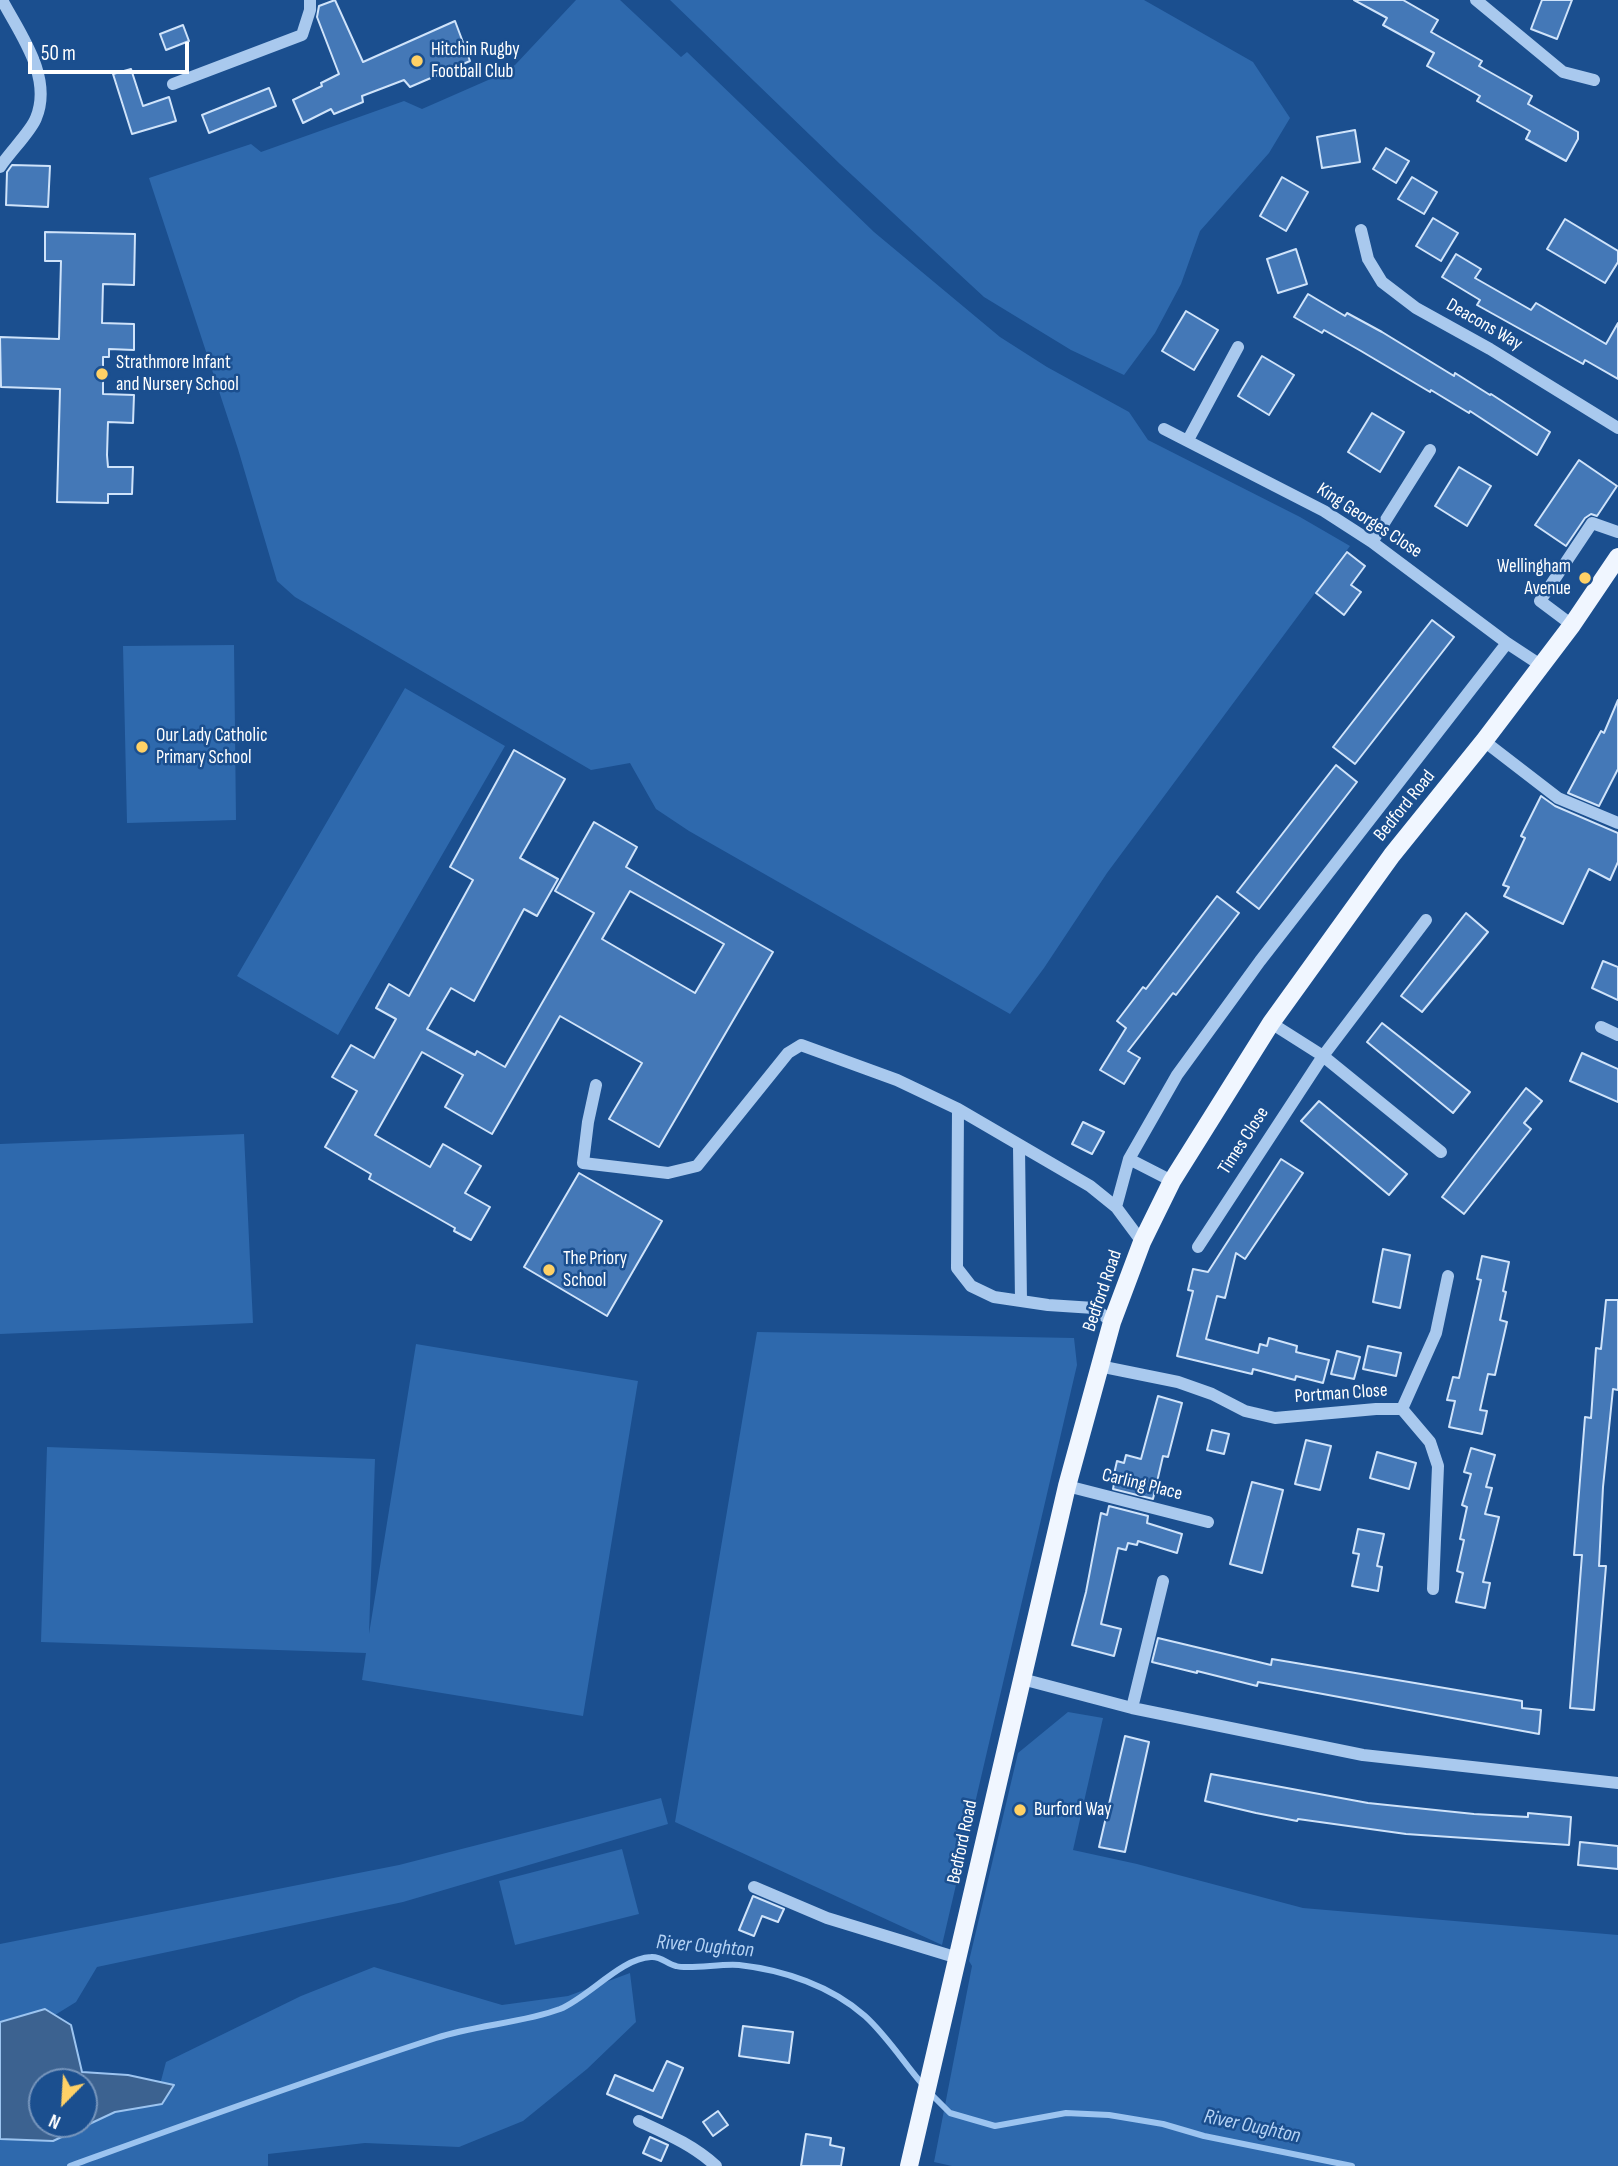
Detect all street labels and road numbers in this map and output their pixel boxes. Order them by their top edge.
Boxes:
street label: Deacons Way [1442,294,1526,356]
street label: King Georges Close [1312,478,1426,564]
street label: Bedford Road [1369,766,1441,846]
street label: Times Close [1214,1103,1274,1179]
street label: Bedford Road [1078,1247,1128,1335]
street label: Portman Close [1294,1379,1388,1409]
street label: Carling Place [1100,1464,1184,1506]
street label: Bedford Road [943,1798,983,1886]

